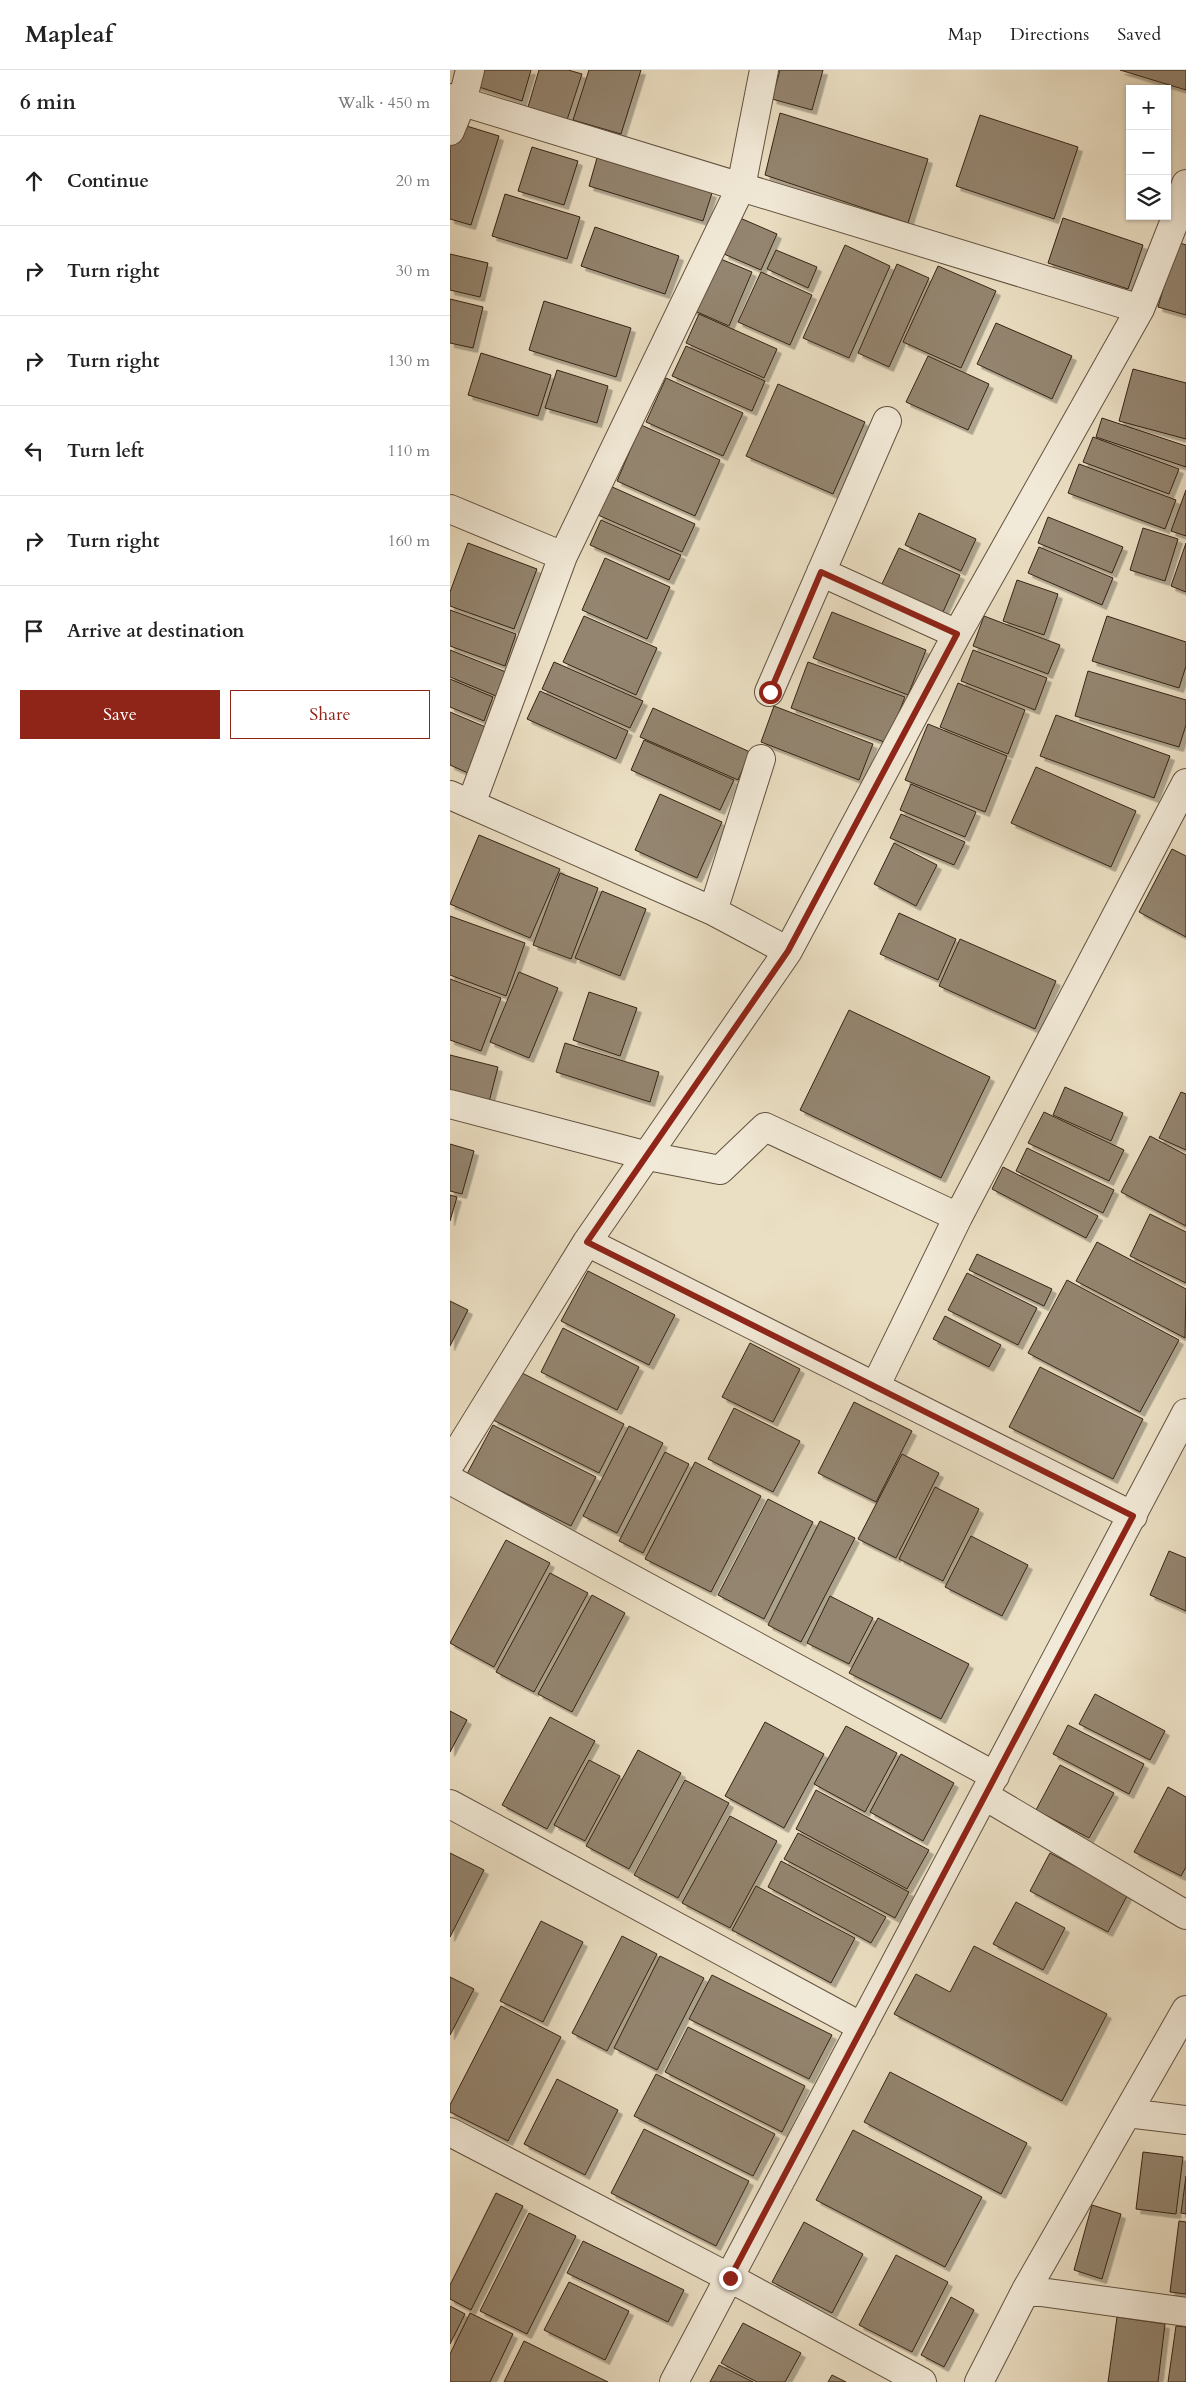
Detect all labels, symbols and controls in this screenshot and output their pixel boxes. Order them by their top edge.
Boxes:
text: Mapleaf [25,18,113,51]
text: Map [948,22,982,47]
text: Directions [1010,22,1089,47]
text: Saved [1117,22,1161,47]
map controls [1126,85,1171,220]
button: + [1126,85,1171,130]
text: 6 min [20,88,76,117]
text: Walk · 450 m [338,92,430,114]
button: − [1126,130,1171,175]
icon: ahead [20,167,48,195]
text: Continue [67,168,149,194]
text: 20 m [396,170,430,192]
button: layers [1126,175,1171,220]
icon: right [20,257,48,285]
text: Turn right [67,258,159,284]
text: 30 m [396,260,430,282]
icon: right [20,347,48,375]
text: Turn right [67,348,159,374]
text: 130 m [388,350,430,372]
icon: left [20,437,48,465]
text: Turn left [67,438,144,464]
text: 110 m [388,440,430,462]
icon: right [20,527,48,555]
text: Turn right [67,528,159,554]
text: 160 m [388,530,430,552]
icon: arrive [20,617,48,645]
text: Arrive at destination [67,618,244,644]
route start [759,681,782,704]
button: Save [20,690,220,739]
button: Share [230,690,430,739]
route end [719,2267,742,2290]

